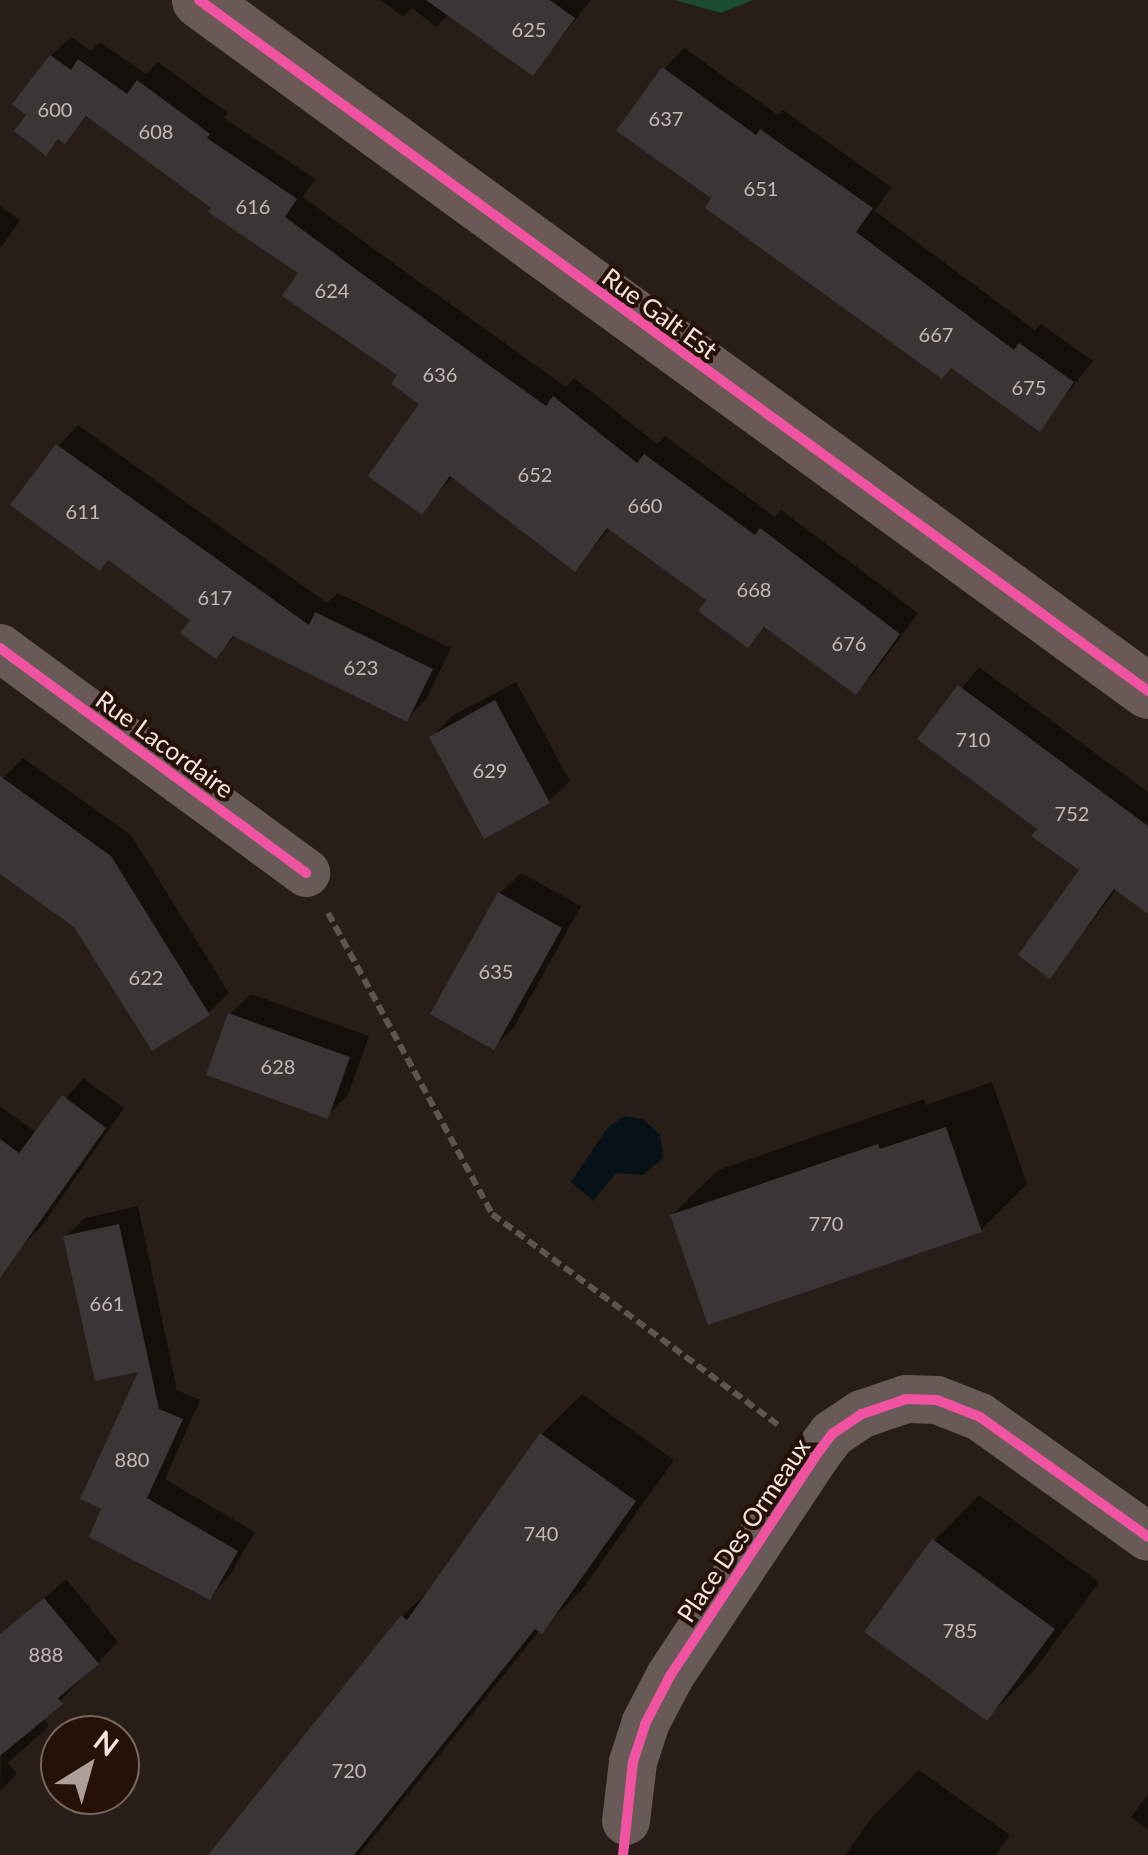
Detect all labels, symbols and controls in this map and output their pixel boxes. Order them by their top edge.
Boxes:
house number: 625 [512,17,546,41]
house number: 600 [38,97,72,121]
house number: 637 [649,106,683,130]
house number: 608 [139,119,173,143]
house number: 651 [744,176,778,200]
house number: 616 [236,194,270,218]
street label: Rue Galt Est [597,261,723,365]
house number: 624 [315,278,349,302]
house number: 667 [919,322,953,346]
house number: 636 [423,362,457,386]
house number: 675 [1012,375,1046,399]
house number: 652 [518,462,552,486]
house number: 660 [628,493,662,517]
house number: 611 [66,499,100,523]
house number: 668 [737,577,771,601]
house number: 617 [198,585,232,609]
house number: 676 [832,631,866,655]
house number: 623 [344,655,378,679]
street label: Rue Lacordaire [90,684,240,804]
house number: 710 [956,727,990,751]
house number: 629 [473,758,507,782]
house number: 752 [1055,801,1089,825]
house number: 635 [479,959,513,983]
house number: 622 [129,965,163,989]
house number: 628 [261,1054,295,1078]
house number: 770 [809,1211,843,1235]
house number: 661 [90,1291,124,1315]
street label: Place Des Ormeaux [670,1432,816,1628]
house number: 880 [115,1447,149,1471]
house number: 740 [524,1521,558,1545]
house number: 785 [943,1618,977,1642]
house number: 888 [29,1642,63,1666]
north arrow [40,1715,140,1815]
text: N [88,1723,126,1763]
house number: 720 [332,1758,366,1782]

